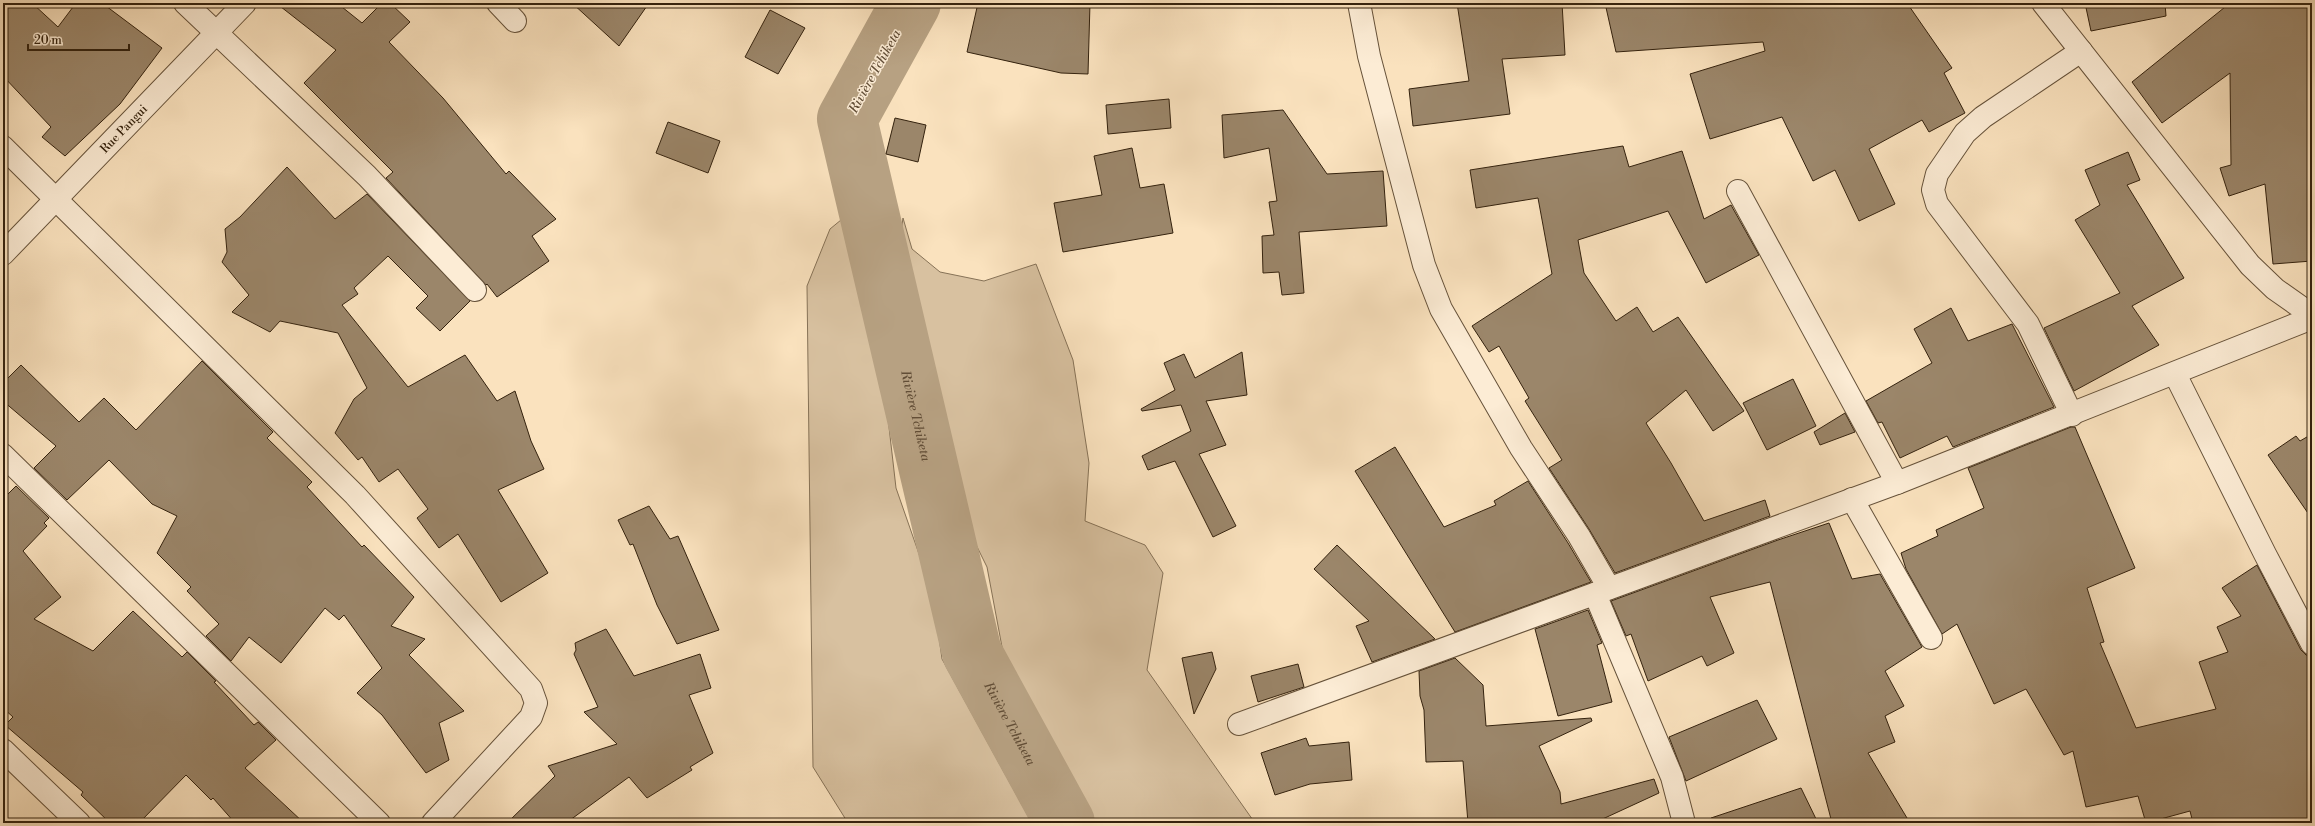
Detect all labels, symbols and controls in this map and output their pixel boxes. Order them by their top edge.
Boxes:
scale bar [28,26,129,52]
water label: Rivière Tchiketa [845,26,905,117]
text: 20 m [34,33,62,48]
street label: Rue Pangui [97,102,151,156]
water label: Rivière Tchiketa [897,368,934,464]
water label: Rivière Tchiketa [980,678,1039,769]

